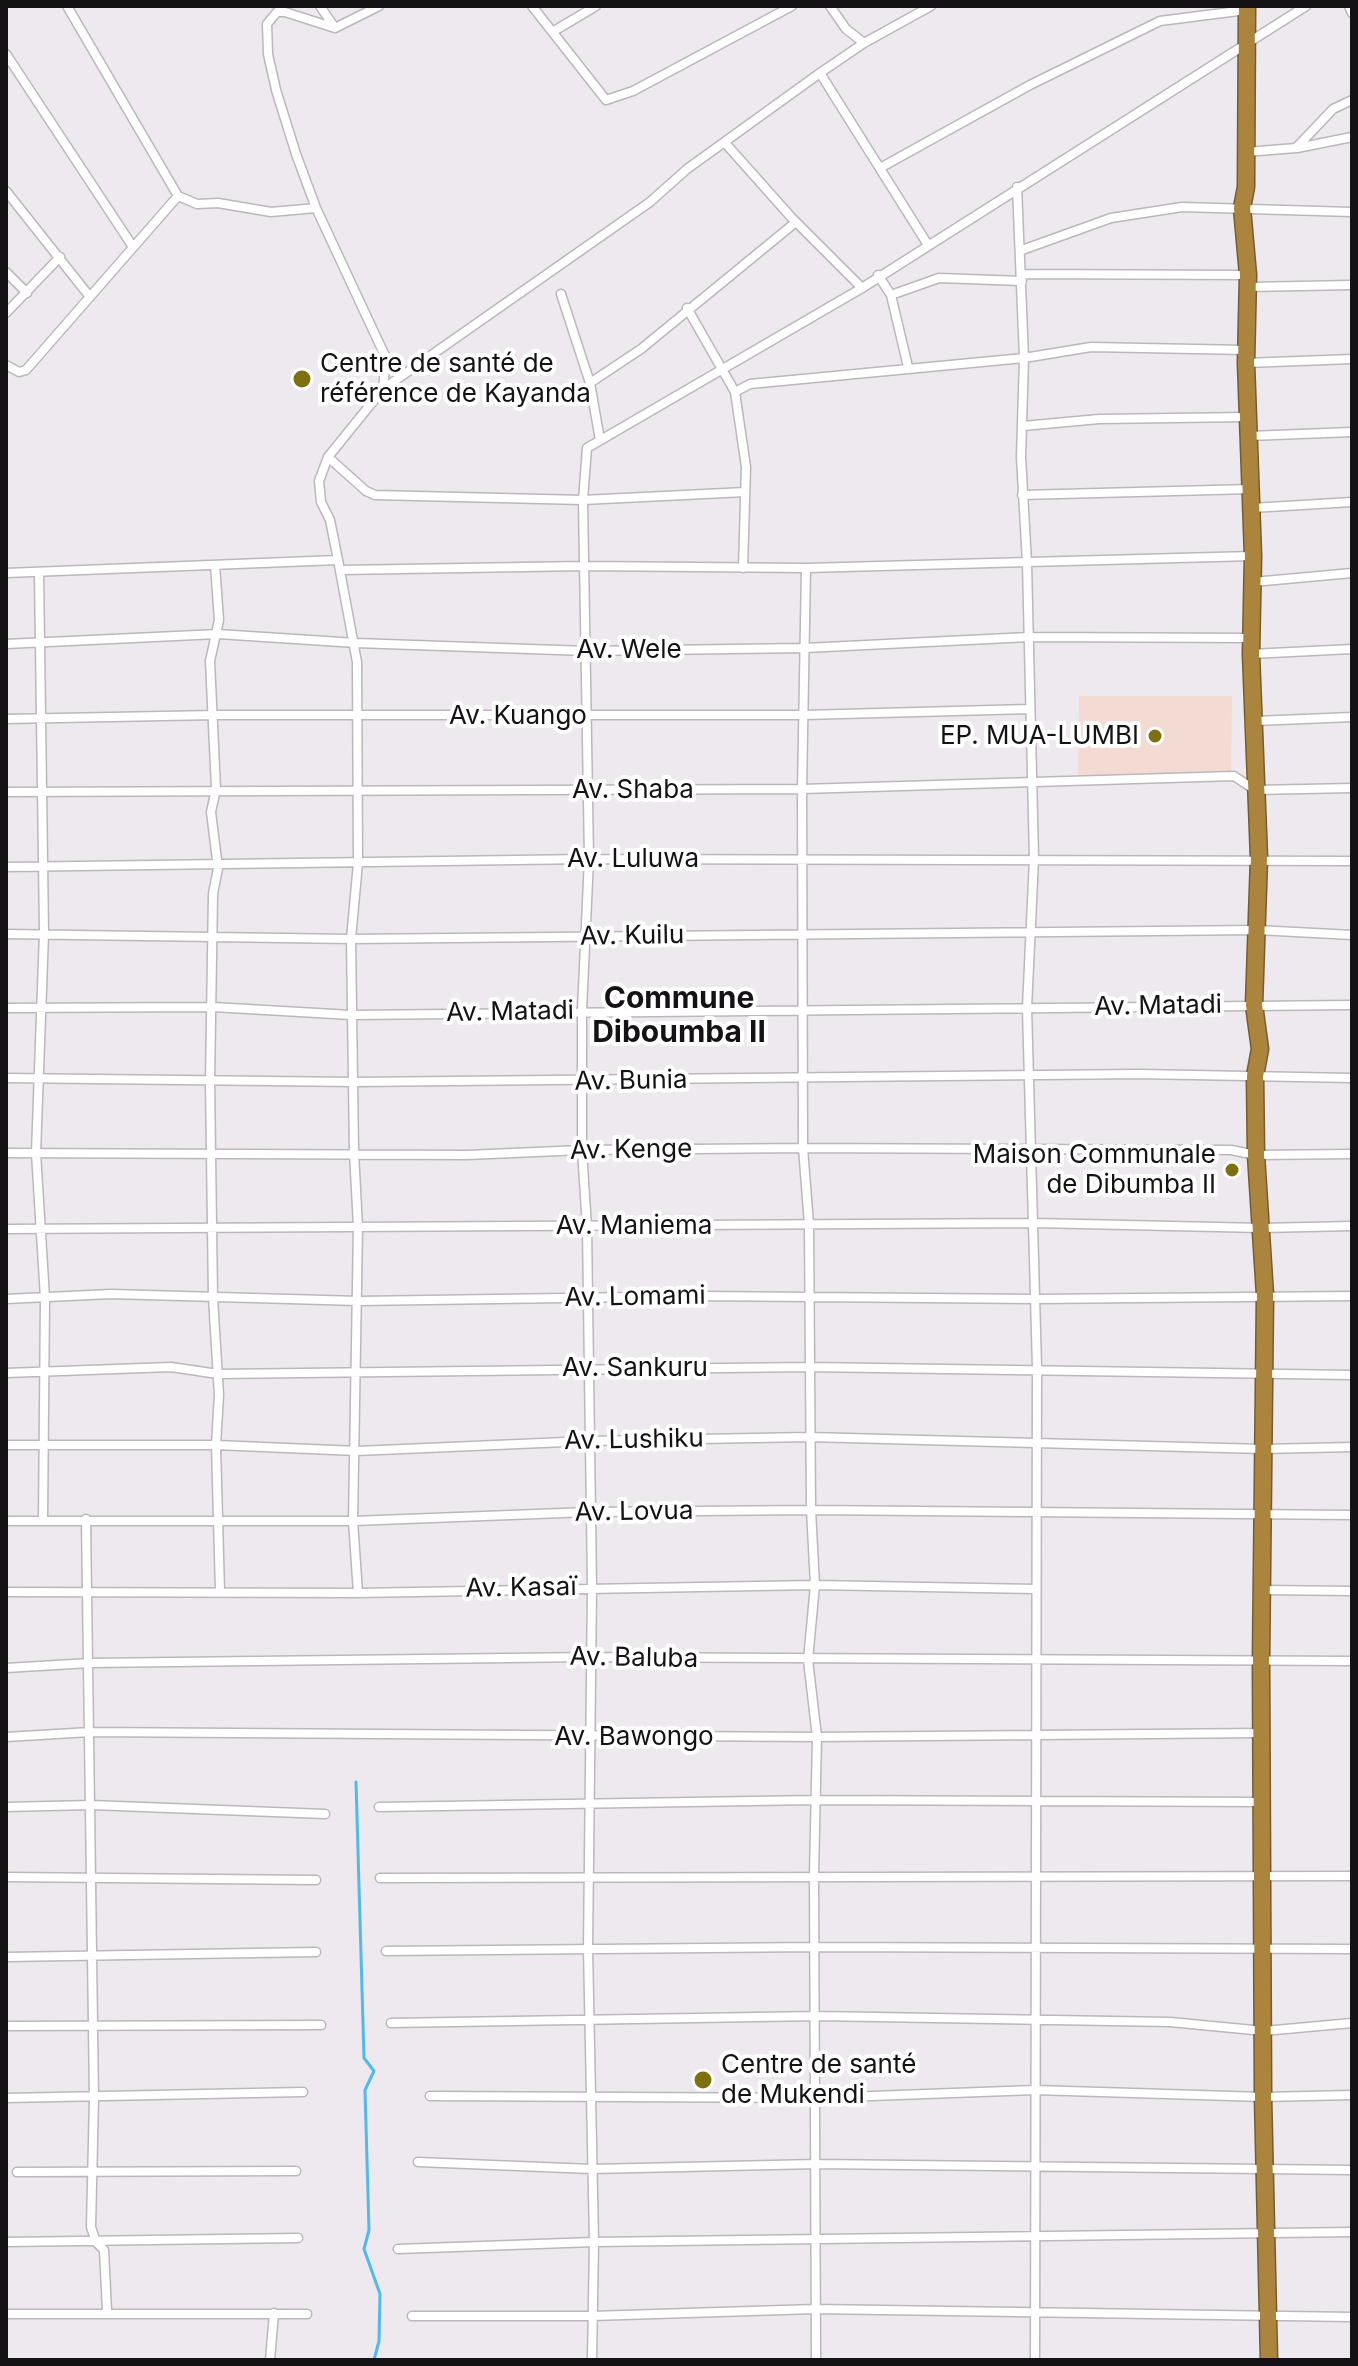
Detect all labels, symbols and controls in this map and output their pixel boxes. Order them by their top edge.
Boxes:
place label: Centre de santé de référence de Kayanda [320,348,591,410]
marker: Centre de santé de référence de Kayanda [291,368,313,390]
street label: Av. Wele [576,634,682,666]
street label: Av. Kuango [449,700,587,732]
place label: EP. MUA-LUMBI [940,720,1139,752]
marker: EP. MUA-LUMBI [1146,727,1164,745]
street label: Av. Shaba [572,774,694,806]
street label: Av. Luluwa [567,843,699,875]
street label: Av. Kuilu [580,919,684,953]
district label: Commune Diboumba II [592,981,766,1052]
street label: Av. Matadi [1094,989,1222,1023]
street label: Av. Matadi [446,995,574,1029]
street label: Av. Bunia [574,1064,688,1098]
street label: Av. Kenge [569,1133,693,1167]
place label: Maison Communale de Dibumba II [973,1139,1216,1200]
marker: Maison Communale de Dibumba II [1223,1161,1241,1179]
street label: Av. Maniema [556,1210,712,1242]
street label: Av. Lomami [564,1280,706,1314]
street label: Av. Sankuru [562,1352,708,1384]
street label: Av. Lushiku [564,1423,704,1457]
street label: Av. Lovua [574,1495,694,1529]
street label: Av. Kasaï [465,1571,577,1605]
street label: Av. Baluba [569,1641,699,1675]
street label: Av. Bawongo [554,1721,714,1753]
place label: Centre de santé de Mukendi [721,2049,916,2110]
marker: Centre de santé de Mukendi [692,2069,714,2091]

